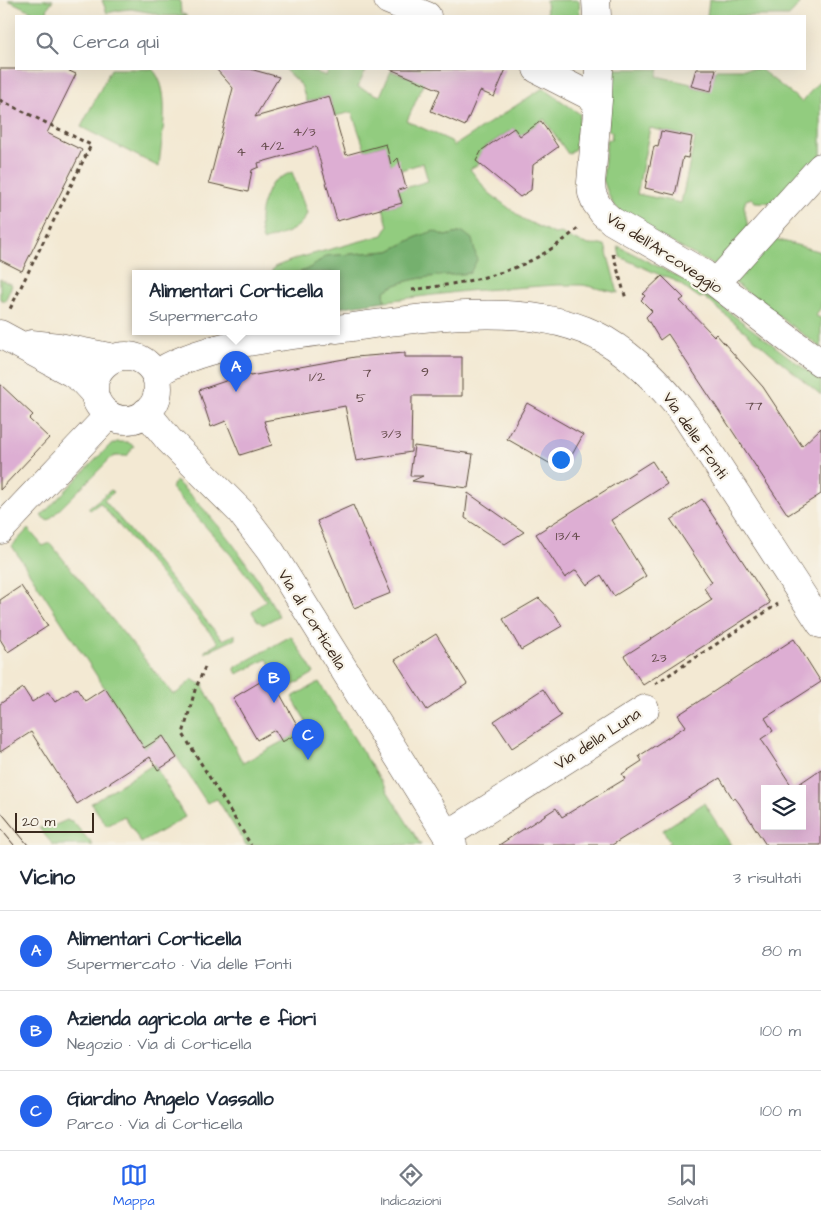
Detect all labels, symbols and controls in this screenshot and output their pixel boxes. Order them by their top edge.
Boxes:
search box [15,15,806,70]
icon: search [33,29,61,57]
text: Cerca qui [73,29,159,56]
house number: 4/3 [292,122,316,142]
house number: 4/2 [260,136,284,156]
house number: 4 [236,142,246,162]
street label: Via dell'Arcoveggio [601,207,727,300]
popup [132,270,340,335]
text: Alimentari Corticella [149,278,323,305]
text: Supermercato [149,305,257,327]
pin: A [220,351,252,392]
house number: 9 [421,362,429,382]
house number: 7 [363,363,372,383]
house number: 1/2 [309,367,325,387]
house number: 5 [356,388,366,408]
street label: Via delle Fonti [657,388,733,484]
house number: 77 [745,396,763,416]
house number: 3/3 [381,424,401,444]
your location [548,447,574,473]
house number: 13/4 [556,526,581,546]
street label: Via di Corticella [273,565,352,674]
house number: 23 [651,648,667,668]
pin: B [258,662,290,703]
street label: Via della Luna [550,703,645,775]
pin: C [292,719,324,760]
map controls [761,785,806,830]
button: layers [761,785,806,830]
scale bar [15,810,94,833]
text: 20 m [22,812,55,832]
text: Vicino [20,863,75,892]
text: 3 risultati [733,867,801,889]
text: Alimentari Corticella [67,926,241,953]
text: A [31,940,41,962]
text: 80 m [762,940,801,962]
text: Supermercato · Via delle Fonti [67,953,291,975]
text: Azienda agricola arte e fiori [67,1006,316,1033]
text: B [30,1020,42,1042]
text: 100 m [760,1020,801,1042]
text: Negozio · Via di Corticella [67,1033,251,1055]
text: Giardino Angelo Vassallo [67,1086,274,1113]
text: C [30,1100,42,1122]
text: 100 m [760,1100,801,1122]
text: Parco · Via di Corticella [67,1113,242,1135]
tab: Mappa [113,1161,155,1211]
tab: Indicazioni [381,1161,441,1211]
tab: Salvati [667,1161,708,1211]

